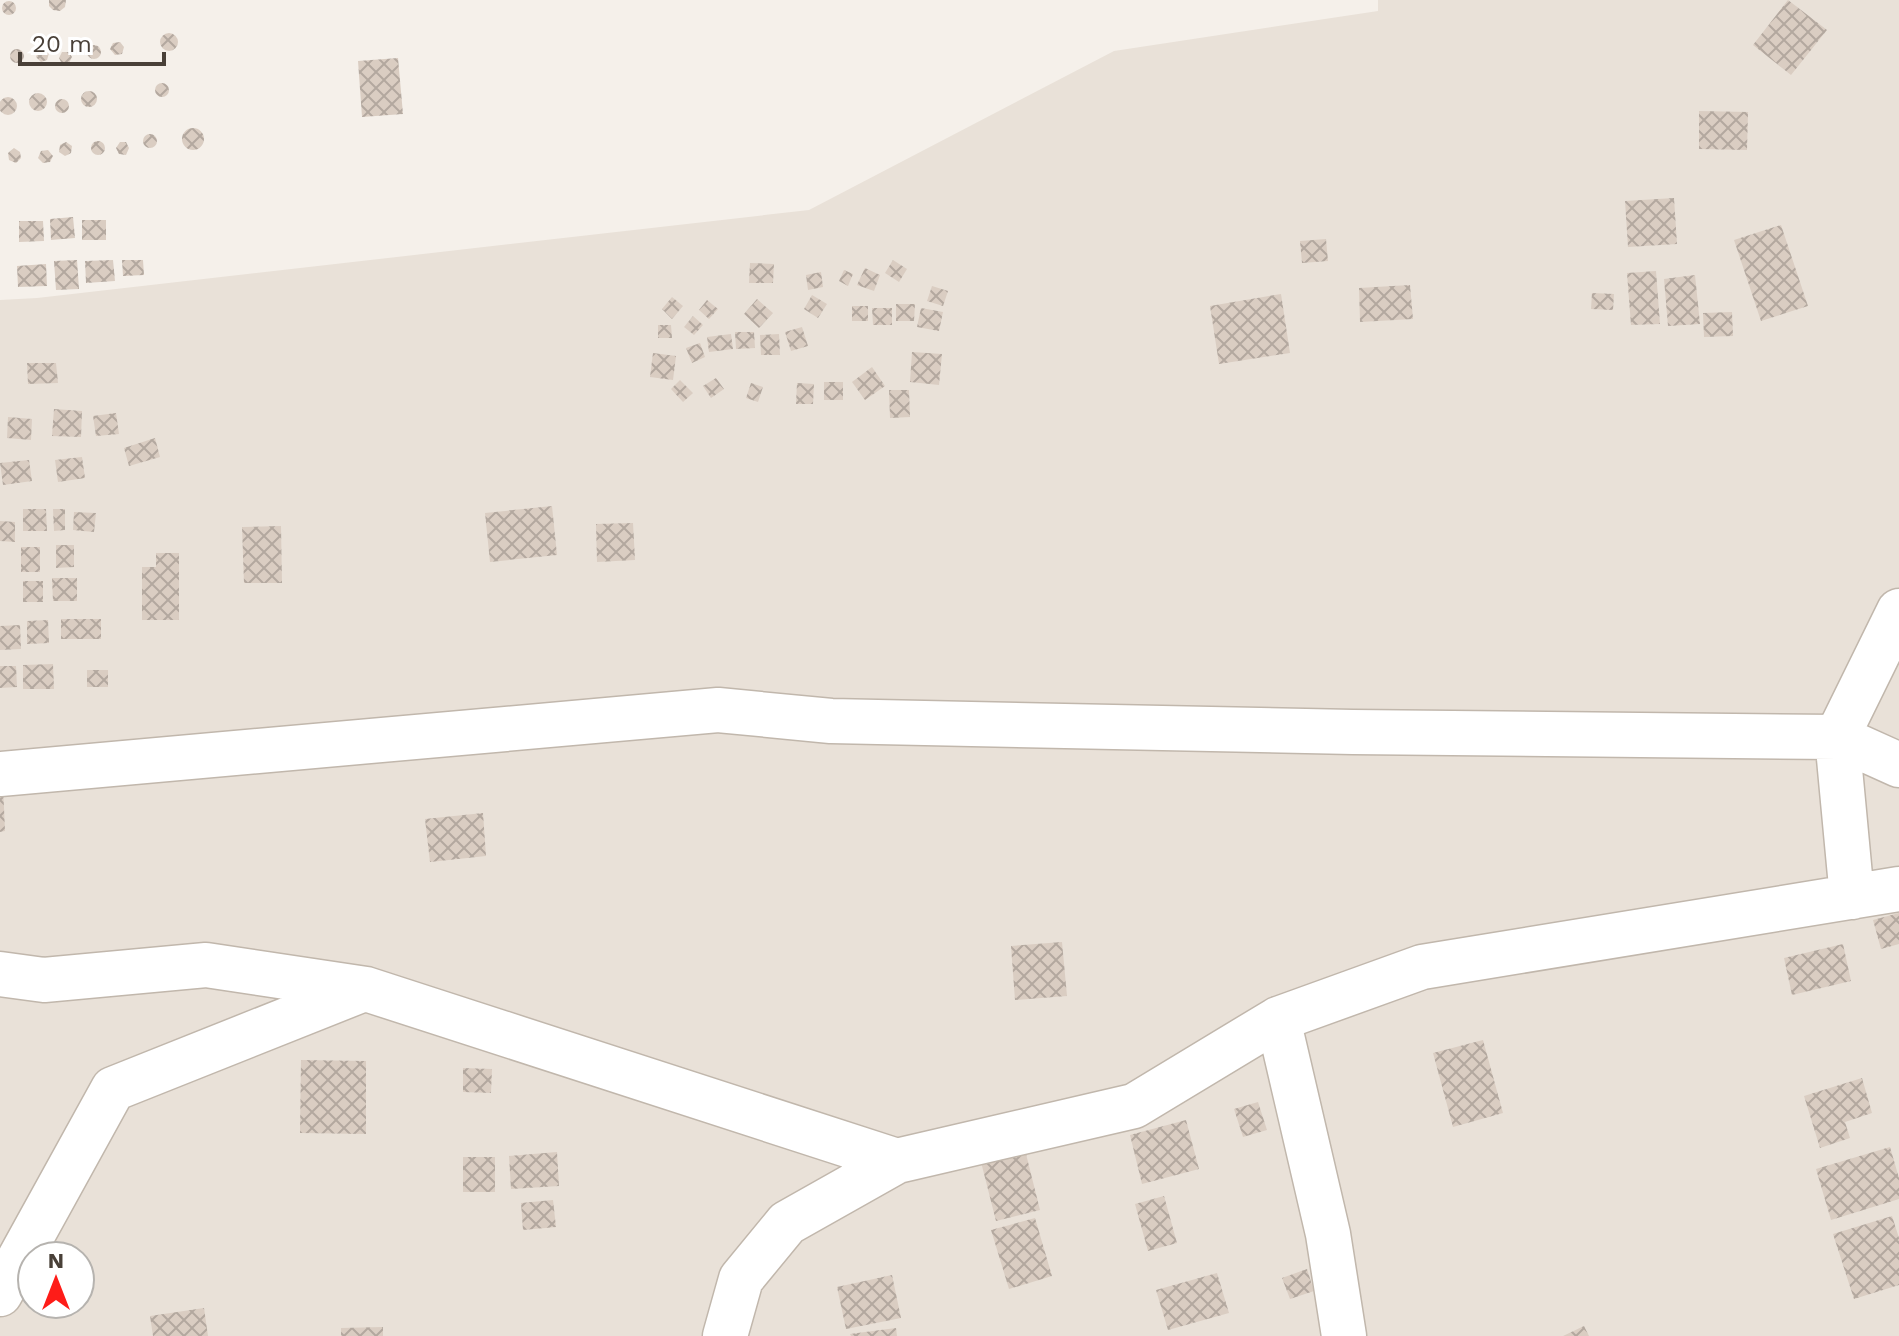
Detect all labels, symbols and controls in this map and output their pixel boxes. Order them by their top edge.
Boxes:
scale bar [20,16,164,66]
text: 20 m [32,30,92,58]
north arrow [16,1240,96,1320]
text: N [48,1248,64,1273]

